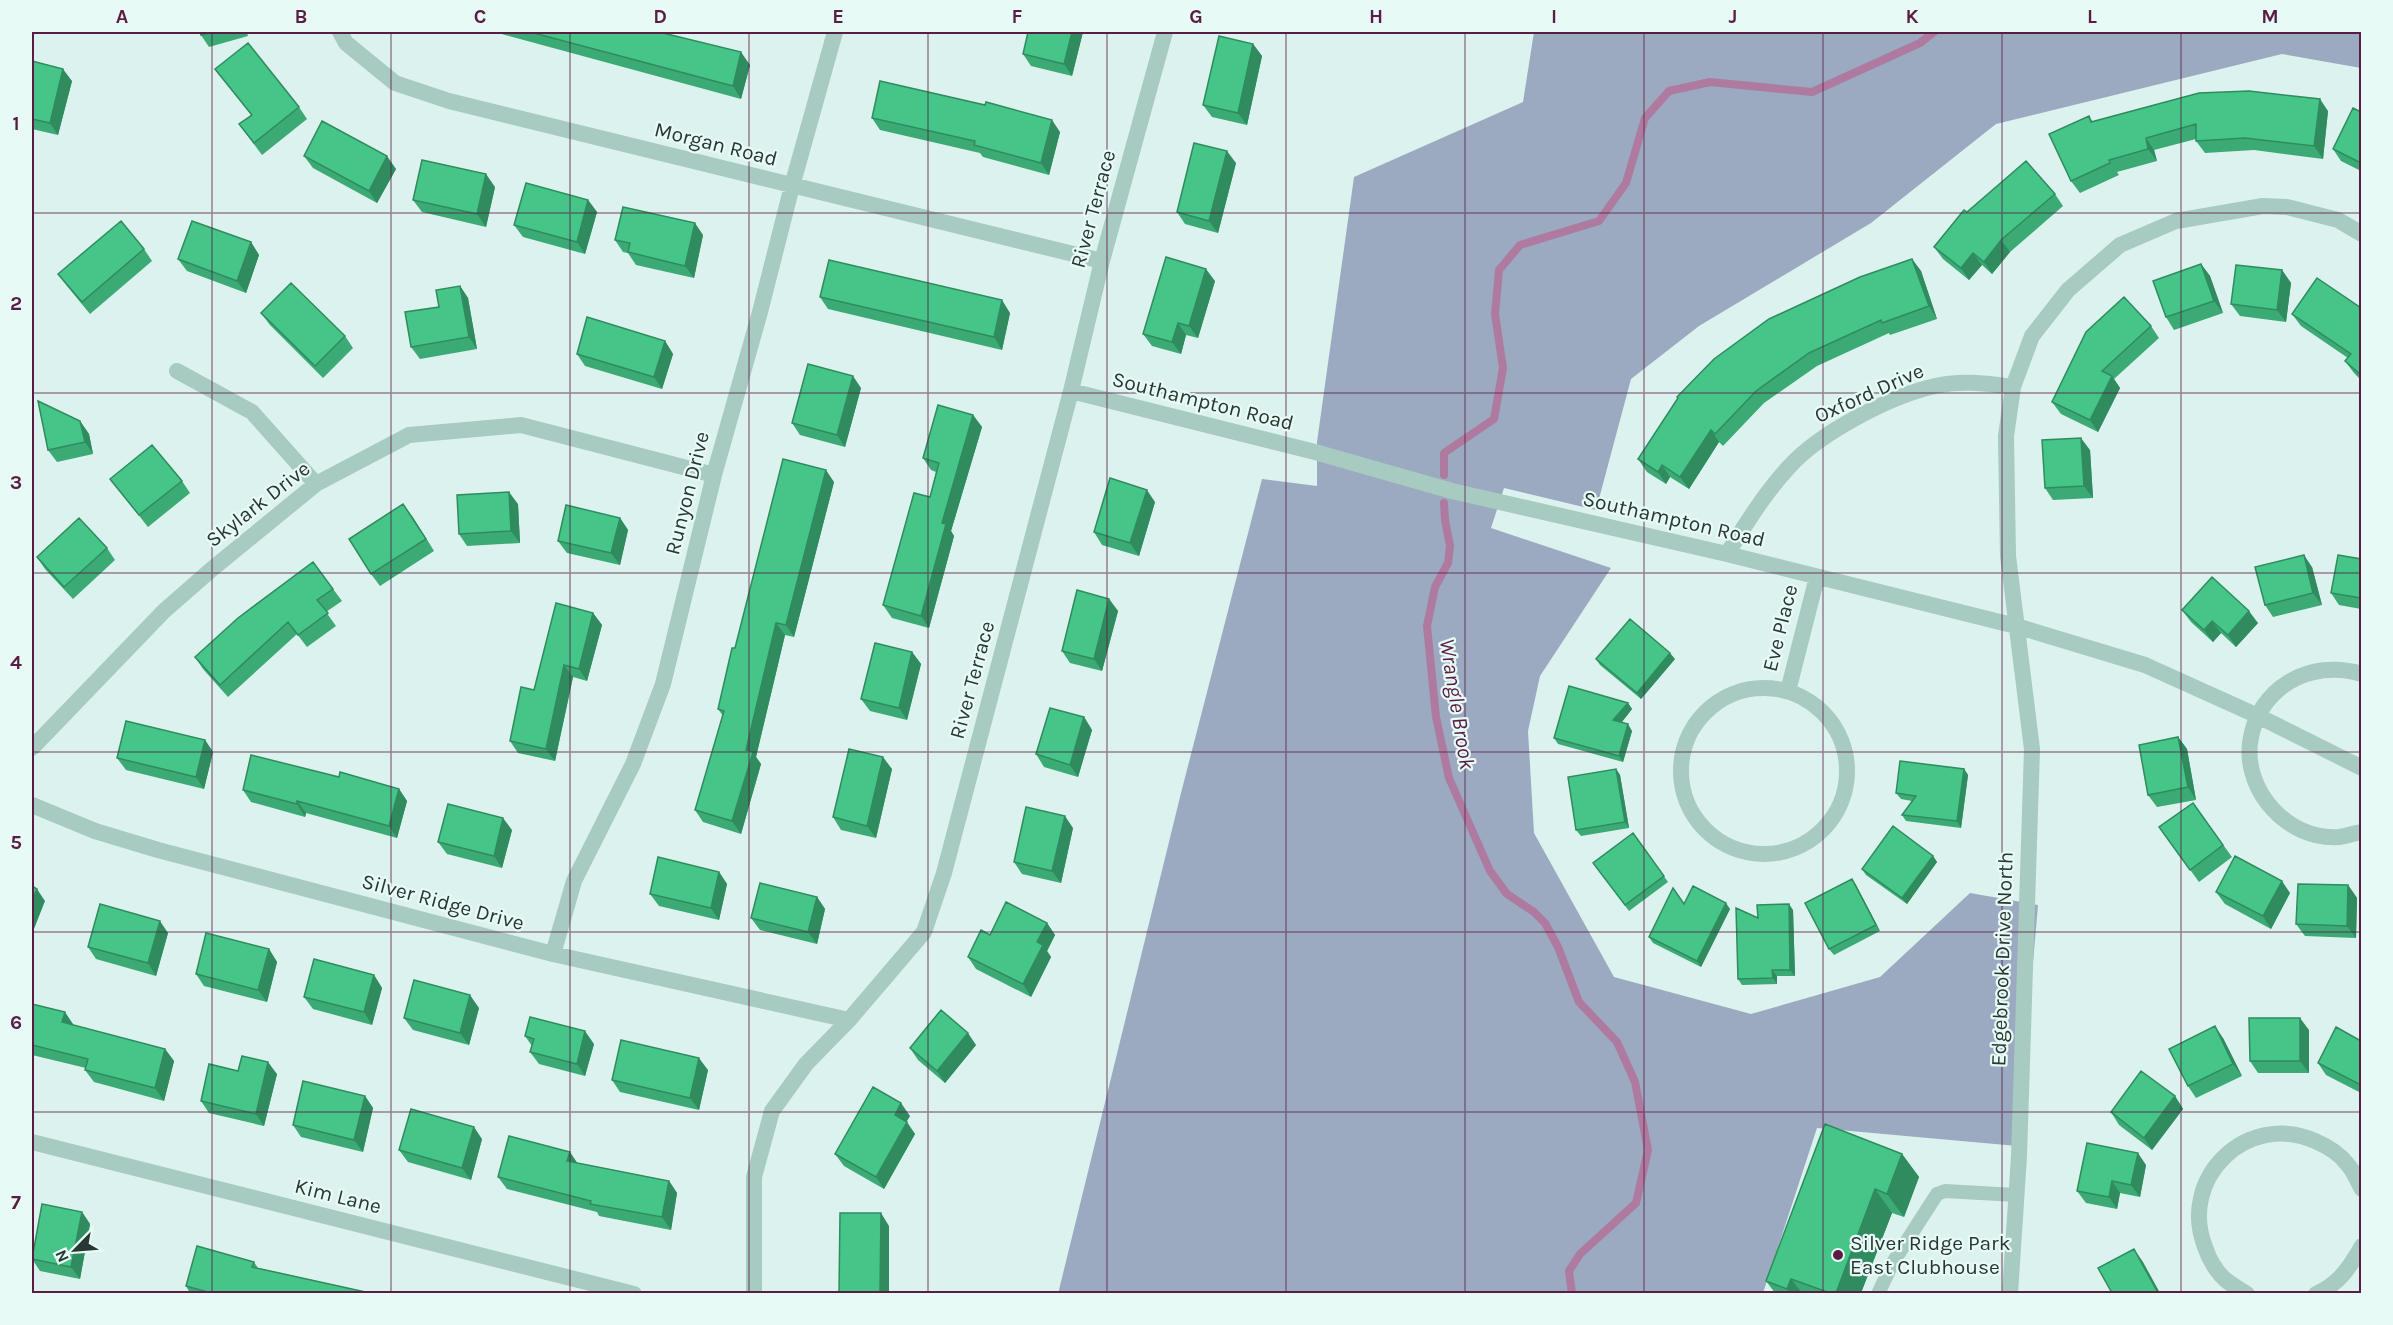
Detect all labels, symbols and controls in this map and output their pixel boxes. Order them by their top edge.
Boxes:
text: A [116,5,129,28]
text: B [295,5,307,28]
text: C [474,5,486,28]
text: D [653,5,667,28]
text: E [832,5,844,28]
text: F [1012,5,1023,28]
text: G [1189,5,1203,28]
text: H [1369,5,1383,28]
text: I [1551,5,1557,28]
text: J [1729,5,1737,28]
text: K [1905,5,1919,28]
text: L [2087,5,2097,28]
text: M [2261,5,2279,28]
text: 1 [12,112,20,135]
street label: Morgan Road [652,117,780,171]
street label: River Terrace [1066,147,1120,271]
text: 2 [10,292,22,315]
street label: Oxford Drive [1811,358,1927,428]
street label: Southampton Road [1110,367,1296,435]
street label: Runyon Drive [660,429,714,557]
street label: Skylark Drive [201,456,315,552]
text: 3 [10,471,22,494]
street label: Southampton Road [1581,486,1767,552]
street label: Eve Place [1758,582,1802,674]
street label: River Terrace [945,618,999,742]
water label: Wrangle Brook [1434,637,1480,772]
text: 4 [10,651,22,674]
text: 5 [10,831,22,854]
street label: Edgebrook Drive North [1986,851,2018,1067]
street label: Silver Ridge Drive [359,869,527,935]
text: 6 [10,1011,22,1034]
street label: Kim Lane [292,1174,384,1218]
text: 7 [11,1191,21,1214]
north arrow [45,1220,105,1280]
place label: Silver Ridge Park East Clubhouse [1850,1231,2011,1279]
text: N [51,1247,73,1265]
marker: Silver Ridge Park East Clubhouse [1831,1248,1845,1262]

